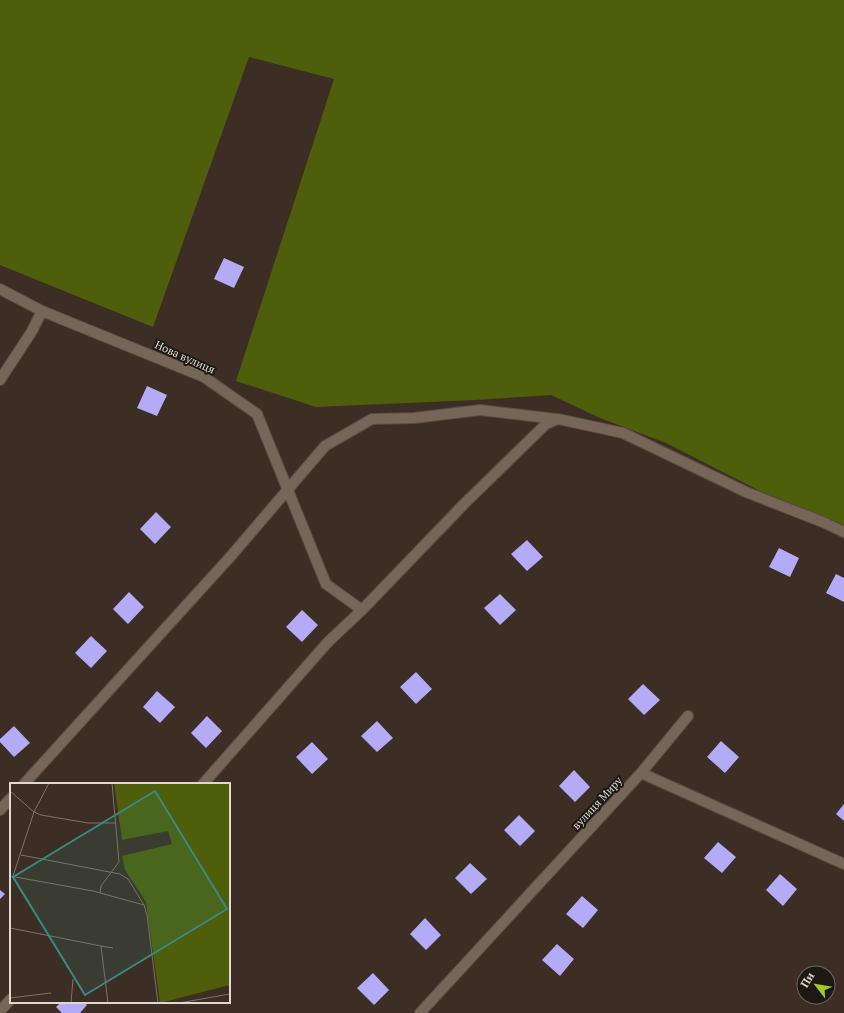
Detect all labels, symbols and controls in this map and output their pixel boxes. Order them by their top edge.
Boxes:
street label: Нова вулиця [153,337,217,377]
street label: вулиця Миру [569,773,625,832]
inset map [10,783,230,1003]
north arrow [796,965,836,1005]
text: Пн [797,970,817,990]

